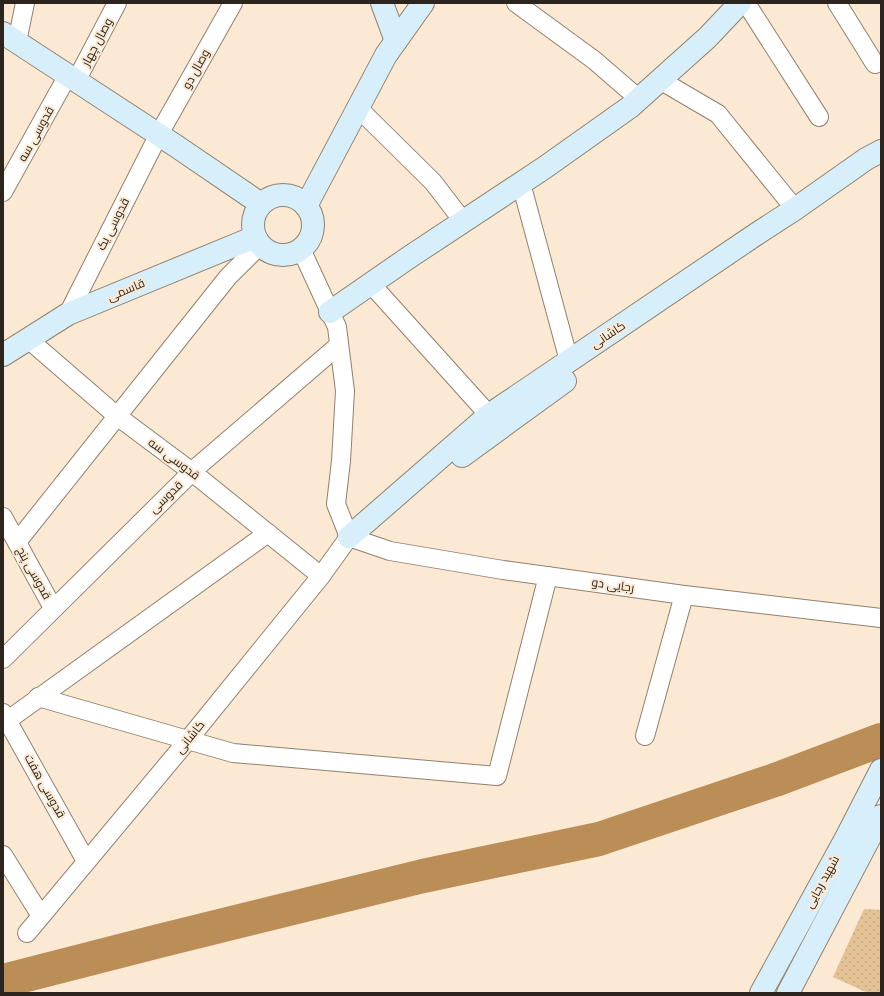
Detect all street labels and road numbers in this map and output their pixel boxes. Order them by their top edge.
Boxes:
street label: وصال چهار [77,15,117,70]
street label: وصال دو [178,46,214,92]
street label: قدوسی سه [14,104,58,164]
street label: قدوسی یک [93,195,133,253]
street label: قاسمی [105,275,147,305]
street label: کاشانی [588,318,628,352]
street label: قدوسی سه [145,434,203,484]
street label: قدوسی [146,477,186,517]
street label: قدوسی پنج [12,544,55,603]
street label: رجایی دو [591,574,635,596]
street label: کاشانی [172,717,208,757]
street label: قدوسی هفت [21,751,69,821]
street label: شهید رجایی [801,853,843,911]

